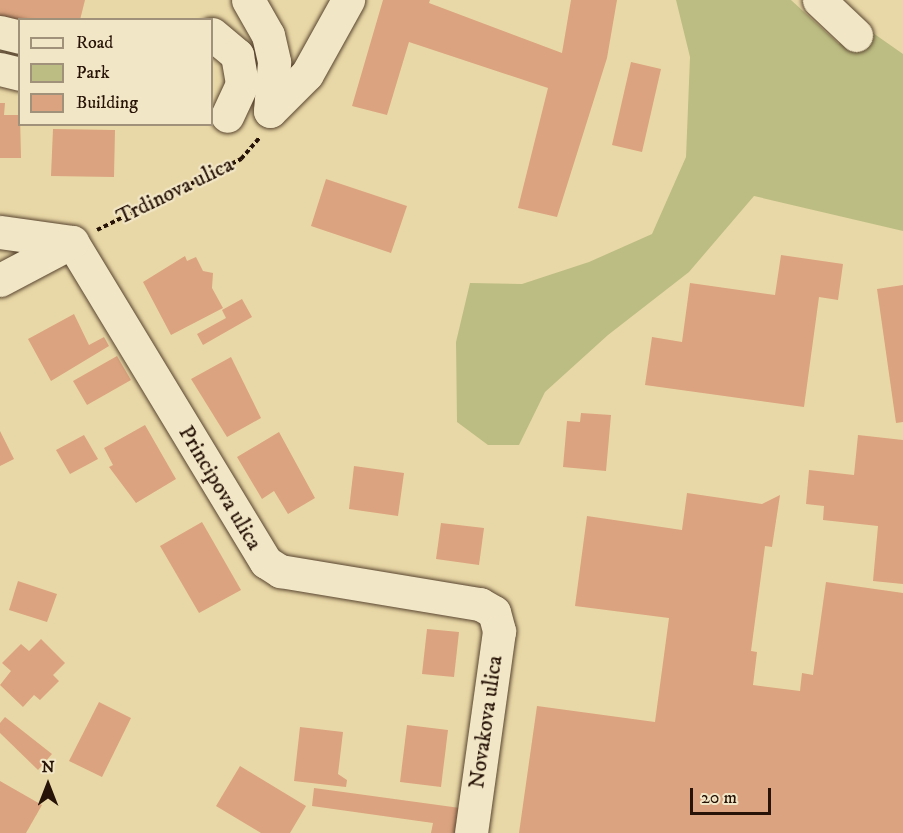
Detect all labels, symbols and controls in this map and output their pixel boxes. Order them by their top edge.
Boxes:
legend [18,18,213,126]
text: Road [76,32,113,54]
text: Park [76,62,110,84]
text: Building [76,92,138,114]
street label: Trdinova ulica [112,151,238,231]
street label: Principova ulica [173,421,267,555]
street label: Novakova ulica [464,654,508,790]
north arrow [18,755,78,815]
text: N [41,757,55,777]
scale bar [693,776,774,814]
text: 20 m [701,787,737,809]

